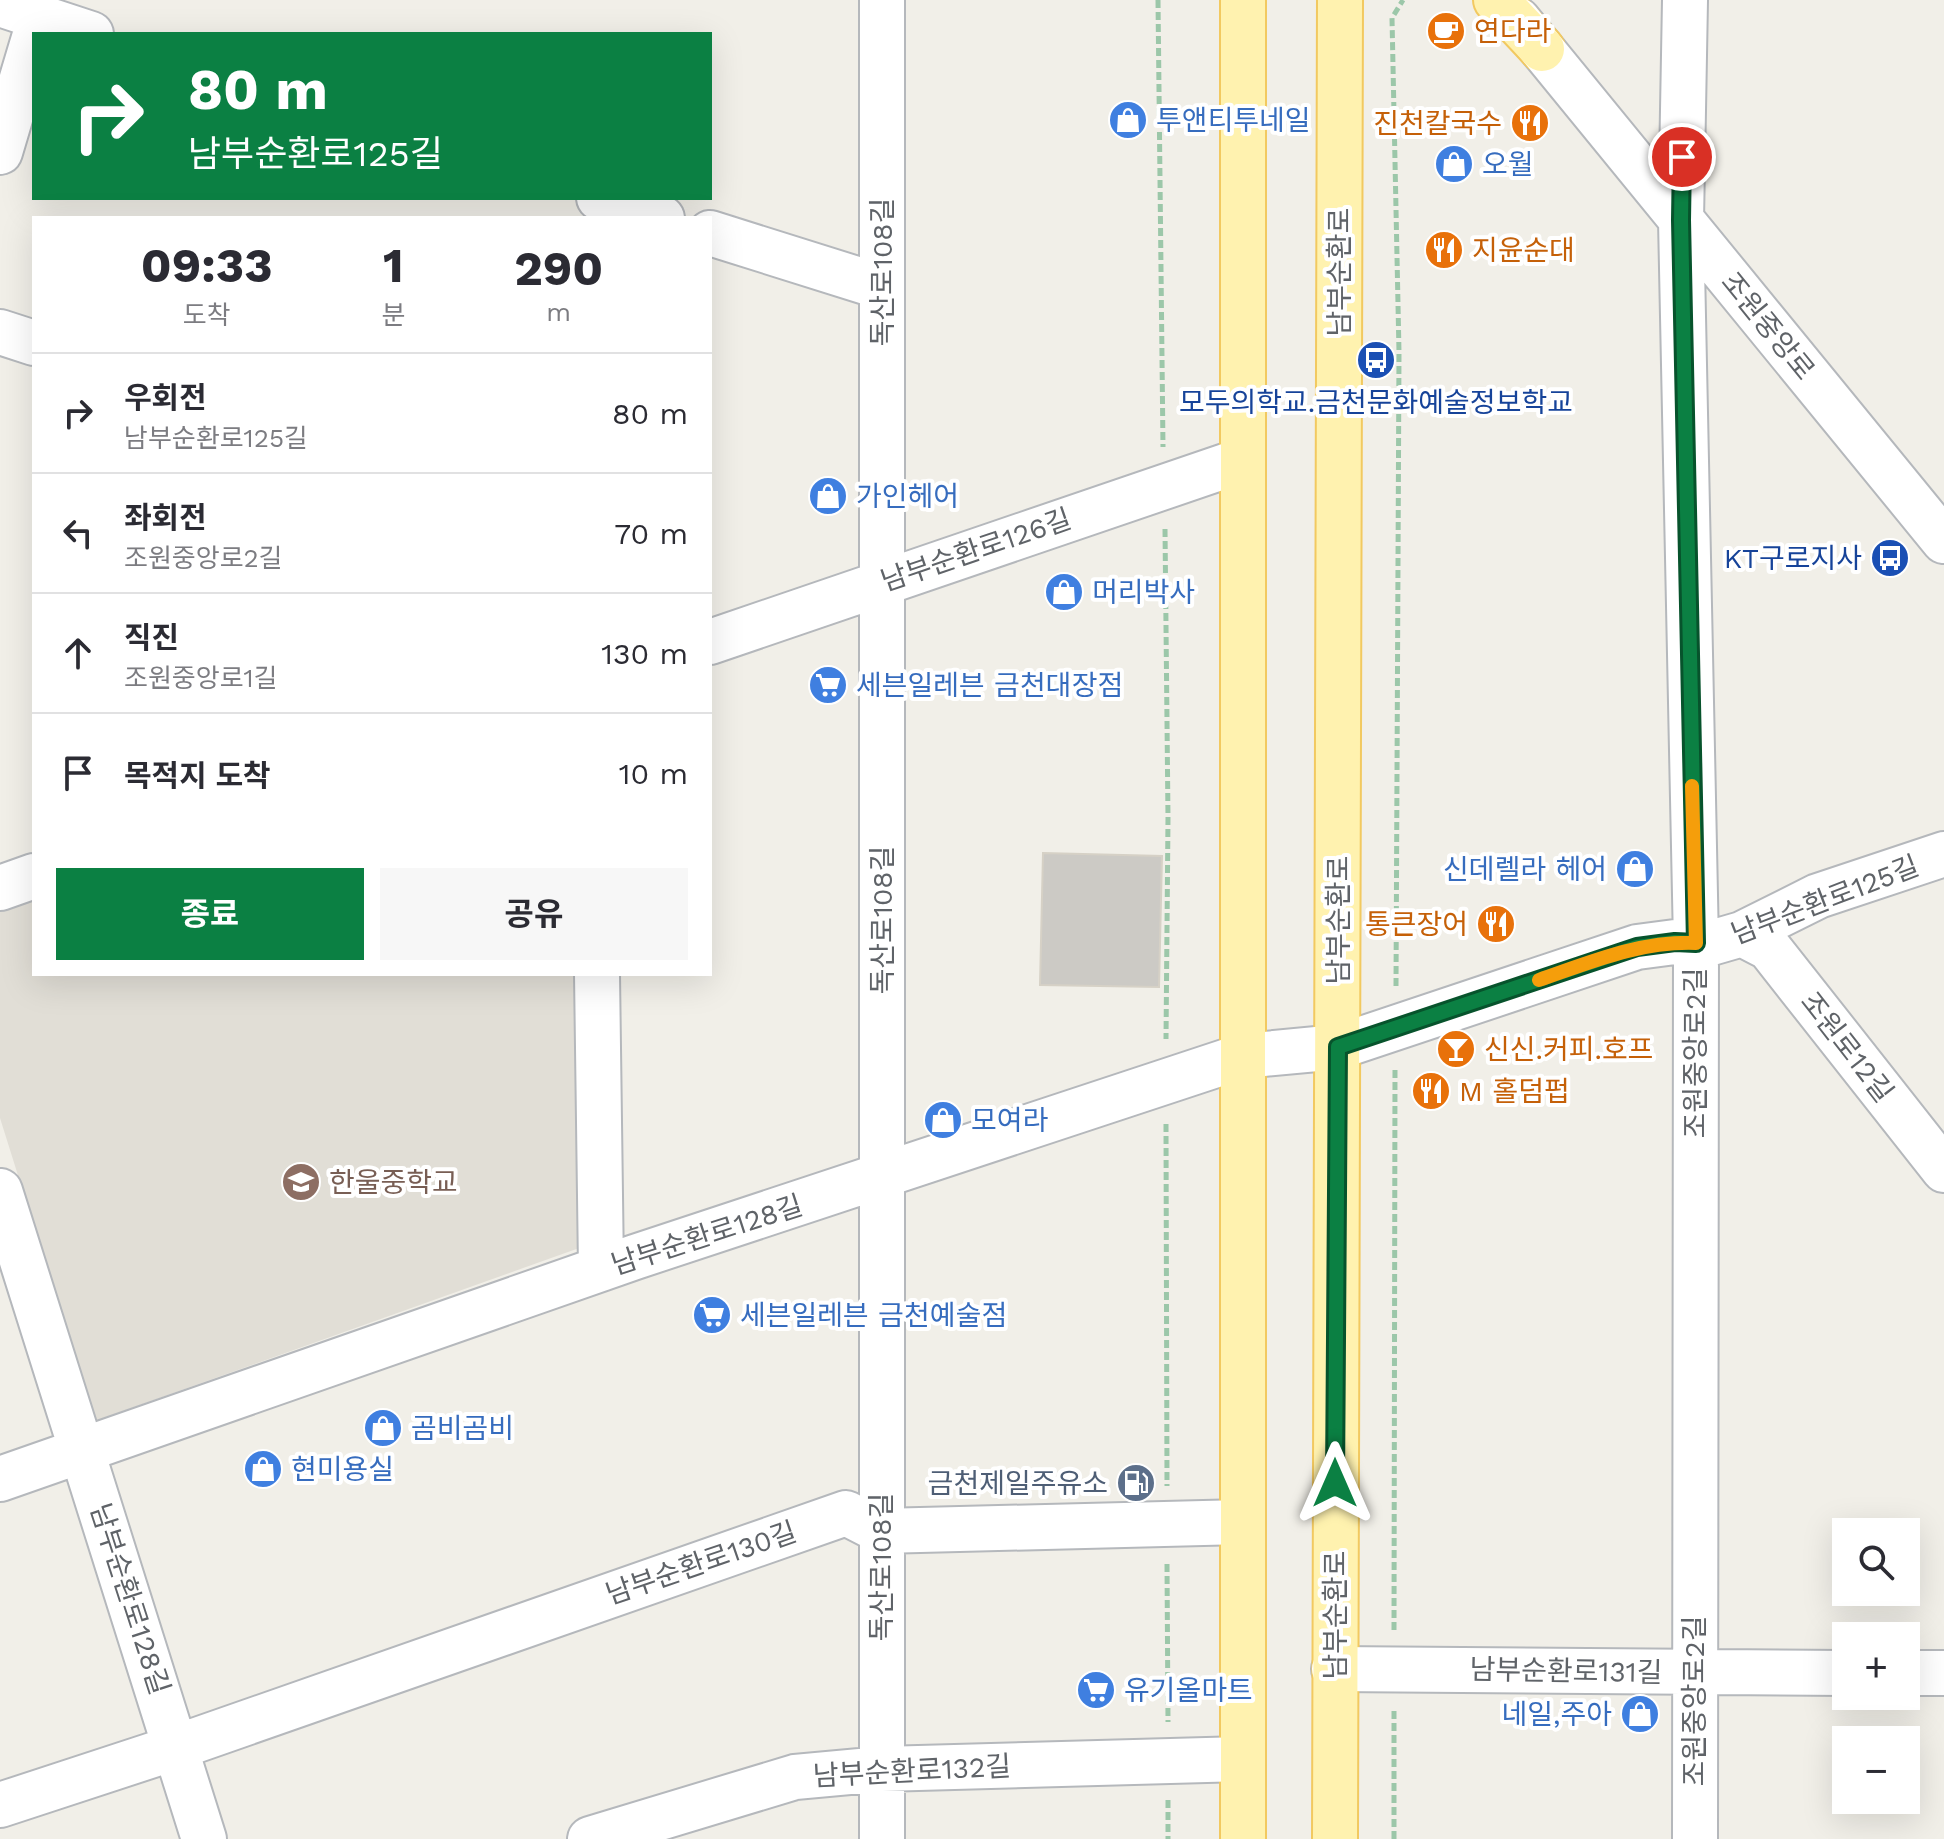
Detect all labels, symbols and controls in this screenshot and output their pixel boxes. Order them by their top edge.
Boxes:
cafe icon: 연다라 [1425,10,1467,52]
place label: 연다라 [1474,15,1552,48]
text: 80 m [188,57,328,123]
icon: right [56,64,160,168]
shop icon: 투앤티투네일 [1107,99,1149,141]
restaurant icon: 진천칼국수 [1509,102,1551,144]
place label: 투앤티투네일 [1156,104,1311,137]
place label: 진천칼국수 [1373,107,1502,140]
pin [1648,123,1716,191]
text: 남부순환로125길 [188,133,443,175]
icon: arrive [1660,135,1704,179]
shop icon: 오월 [1433,143,1475,185]
place label: 오월 [1482,148,1534,181]
street label: 독산로108길 [866,198,899,346]
street label: 남부순환로 [1323,208,1356,336]
restaurant icon: 지윤순대 [1423,229,1465,271]
place label: 지윤순대 [1472,234,1575,267]
text: 09:33 [141,237,273,294]
text: 1 [383,237,404,294]
text: 290 [514,240,603,297]
street label: 조원중앙로 [1715,266,1821,386]
text: m [546,297,571,327]
text: 도착 [183,300,231,330]
text: 분 [381,300,405,330]
bus stop icon: 모두의학교.금천문화예술정보학교 [1355,339,1397,381]
text: 우회전 [124,380,207,415]
place label: 모두의학교.금천문화예술정보학교 [1179,386,1573,419]
icon: right [56,391,100,435]
text: 80 m [612,396,688,431]
text: 남부순환로125길 [124,423,308,453]
shop icon: 가인헤어 [807,475,849,517]
place label: 가인헤어 [856,480,959,513]
text: 좌회전 [124,500,207,535]
street label: 남부순환로126길 [877,502,1075,598]
icon: left [56,511,100,555]
text: 70 m [614,516,688,551]
bus stop icon: KT구로지사 [1869,537,1911,579]
place label: KT구로지사 [1724,542,1862,575]
text: 조원중앙로2길 [124,543,283,573]
shop icon: 머리박사 [1043,571,1085,613]
place label: 머리박사 [1092,576,1195,609]
text: 직진 [124,620,179,655]
icon: ahead [56,631,100,675]
text: 130 m [601,636,688,671]
text: 조원중앙로1길 [124,663,278,693]
supermarket icon: 세븐일레븐 금천대장점 [807,664,849,706]
place label: 세븐일레븐 금천대장점 [856,669,1123,702]
icon: arrive [56,751,100,795]
text: 10 m [619,756,688,791]
text: 목적지 도착 [124,758,271,793]
street label: 독산로108길 [866,846,899,994]
shop icon: 신데렐라 헤어 [1614,848,1656,890]
street label: 남부순환로125길 [1727,849,1923,951]
place label: 신데렐라 헤어 [1443,853,1607,886]
street label: 남부순환로 [1322,856,1355,984]
button: 종료 [56,868,364,960]
button: 공유 [380,868,688,960]
restaurant icon: 통큰장어 [1475,903,1517,945]
place label: 통큰장어 [1365,908,1468,941]
street label: 조원중앙로2길 [1679,968,1712,1138]
street label: 조원로12길 [1794,986,1900,1108]
bar icon: 신신.커피.호프 [1435,1028,1477,1070]
place label: 신신.커피.호프 [1484,1033,1653,1066]
restaurant icon: M 홀덤펍 [1410,1070,1452,1112]
place label: M 홀덤펍 [1459,1075,1570,1108]
shop icon: 모여라 [922,1099,964,1141]
place label: 모여라 [971,1104,1049,1137]
school or university icon: 한울중학교 [280,1161,322,1203]
place label: 한울중학교 [329,1166,458,1199]
street label: 남부순환로128길 [607,1189,807,1281]
supermarket icon: 세븐일레븐 금천예술점 [691,1294,733,1336]
place label: 세븐일레븐 금천예술점 [740,1299,1007,1332]
shop icon: 곰비곰비 [362,1407,404,1449]
place label: 곰비곰비 [411,1412,514,1445]
position arrow [1293,1441,1377,1525]
shop icon: 현미용실 [242,1448,284,1490]
place label: 현미용실 [291,1453,394,1486]
fuel station icon: 금천제일주유소 [1115,1462,1157,1504]
place label: 금천제일주유소 [928,1467,1108,1500]
street label: 독산로108길 [865,1493,898,1641]
street label: 남부순환로128길 [84,1499,176,1699]
street label: 남부순환로130길 [601,1515,801,1611]
map controls [1832,1518,1920,1814]
button: search [1832,1518,1920,1606]
street label: 남부순환로 [1319,1551,1352,1679]
street label: 조원중앙로2길 [1678,1616,1711,1786]
button: + [1832,1622,1920,1710]
street label: 남부순환로131길 [1469,1653,1663,1689]
supermarket icon: 유기올마트 [1075,1669,1117,1711]
place label: 유기올마트 [1124,1674,1253,1707]
shop icon: 네일,주아 [1619,1693,1661,1735]
place label: 네일,주아 [1502,1698,1612,1731]
button: − [1832,1726,1920,1814]
street label: 남부순환로132길 [812,1749,1012,1793]

